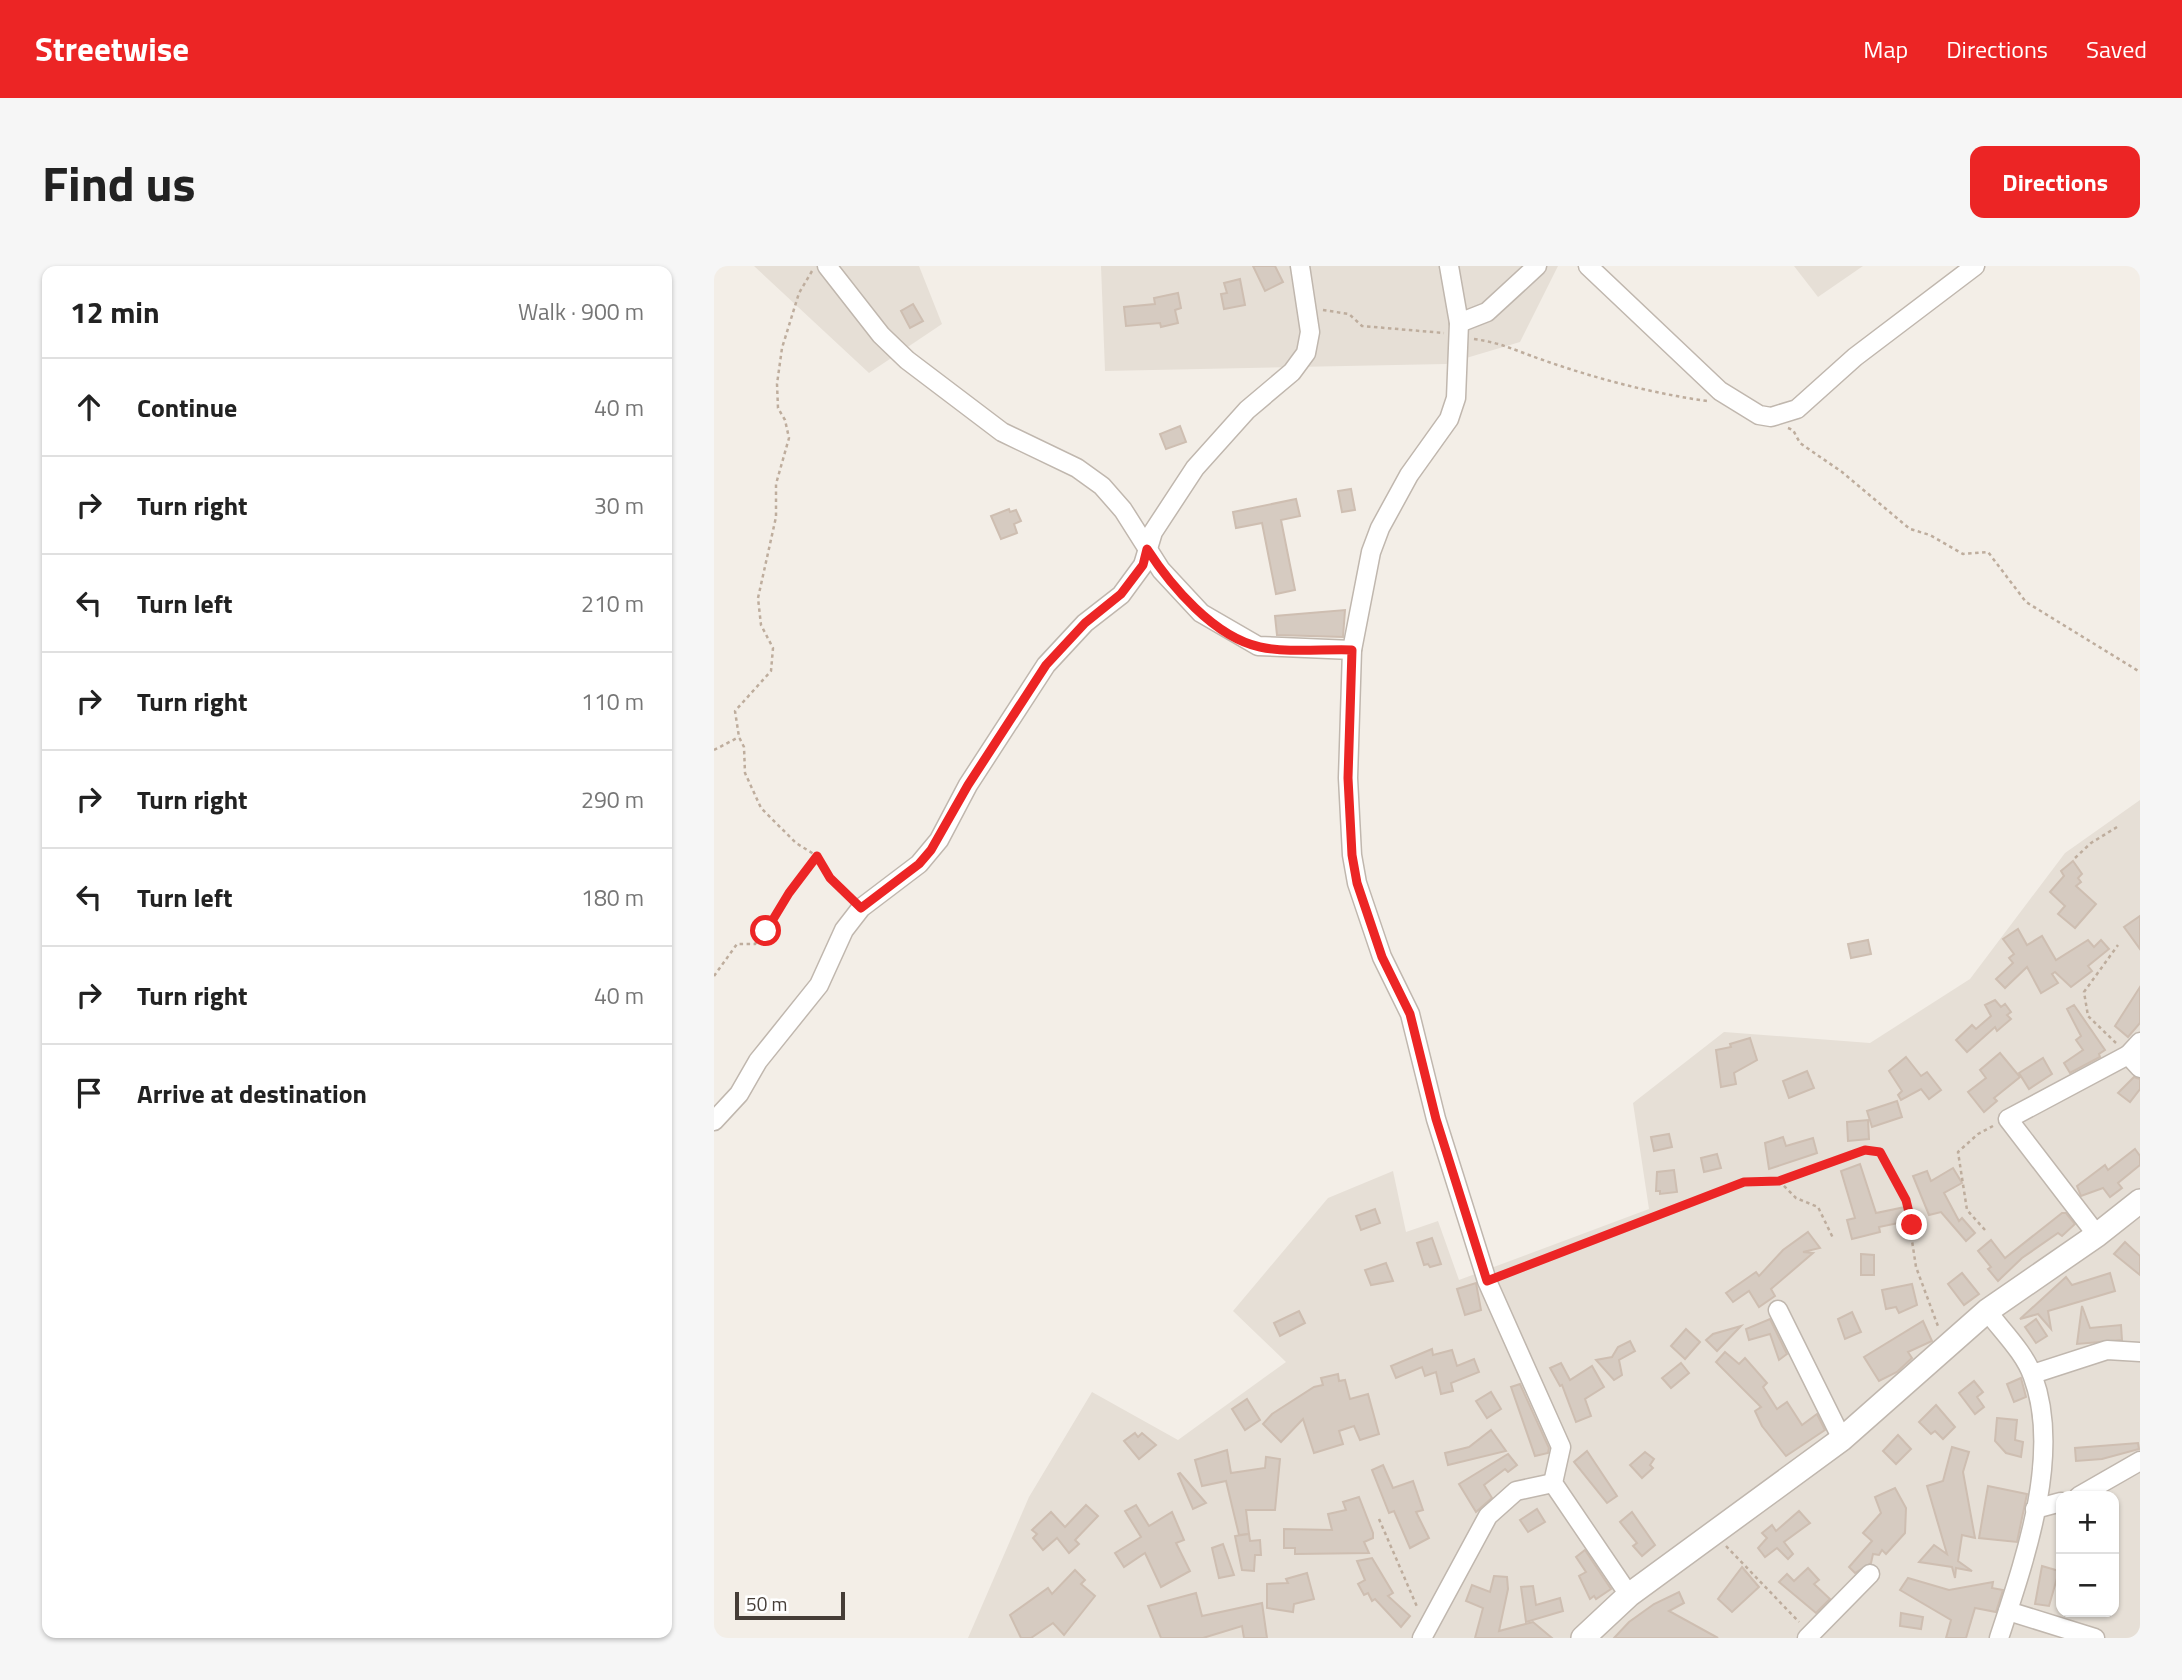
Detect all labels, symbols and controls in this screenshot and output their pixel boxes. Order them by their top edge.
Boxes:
text: Streetwise [35,24,189,74]
text: Map [1863,31,1908,67]
text: Directions [1946,31,2048,67]
text: Saved [2086,31,2147,67]
text: Find us [42,145,196,220]
button: Directions [1970,146,2140,218]
text: 12 min [70,289,160,335]
text: Walk · 900 m [518,294,644,329]
icon: ahead [70,388,108,426]
text: Continue [137,388,237,427]
text: 40 m [594,390,644,425]
icon: right [70,486,108,524]
text: Turn right [137,486,248,525]
text: 30 m [594,488,644,523]
icon: left [70,584,108,622]
text: Turn left [137,584,232,623]
text: 210 m [581,586,644,621]
icon: right [70,682,108,720]
text: Turn right [137,682,248,721]
text: 110 m [581,684,644,719]
icon: right [70,780,108,818]
text: Turn right [137,780,248,819]
text: 290 m [581,782,644,817]
icon: left [70,878,108,916]
text: Turn left [137,878,232,917]
text: 180 m [581,880,644,915]
route start [750,915,781,946]
icon: right [70,976,108,1014]
text: Turn right [137,976,248,1015]
text: 40 m [594,978,644,1013]
icon: arrive [70,1074,108,1112]
text: Arrive at destination [137,1074,367,1113]
route end [1896,1209,1927,1240]
map controls [2056,1491,2119,1617]
button: + [2056,1491,2119,1554]
button: − [2056,1554,2119,1617]
scale bar [735,1589,845,1621]
text: 50 m [746,1589,787,1618]

